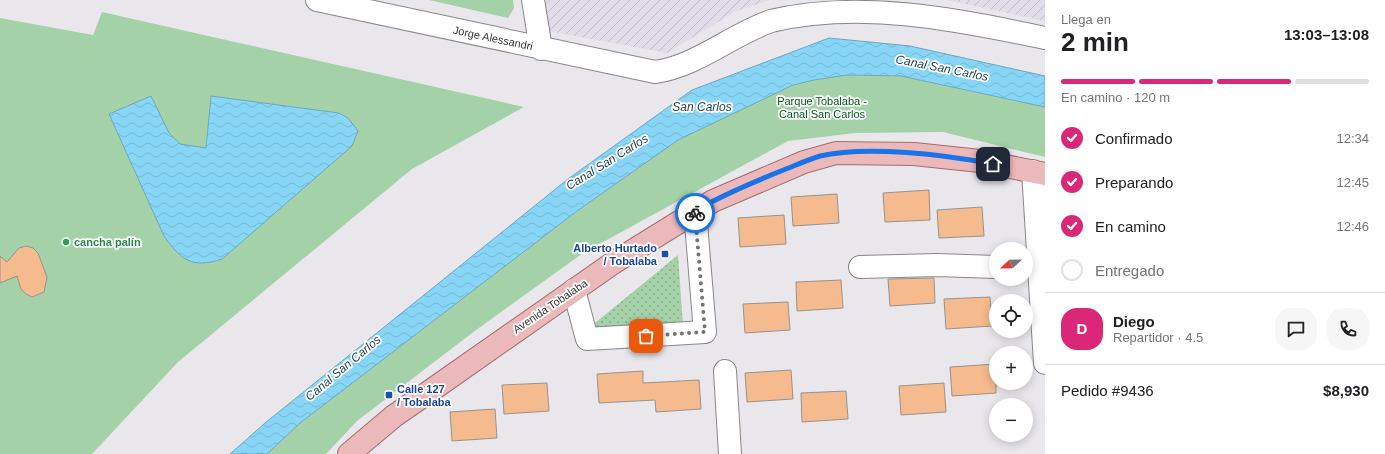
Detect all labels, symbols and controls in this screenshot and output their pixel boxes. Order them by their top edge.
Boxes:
text: Llega en [1061,12,1111,27]
street label: Jorge Alessandri [452,24,534,52]
text: 13:03–13:08 [1284,26,1369,43]
text: 2 min [1061,27,1129,57]
water label: Canal San Carlos [894,52,990,84]
text: En camino · 120 m [1061,90,1170,105]
park label: Parque Tobalaba - Canal San Carlos [777,95,867,120]
water label: San Carlos [672,100,732,114]
icon: check [1061,127,1083,149]
text: Confirmado [1095,130,1173,147]
water label: Canal San Carlos [563,131,651,193]
text: 12:34 [1336,131,1369,146]
pin [976,147,1010,181]
icon: home [982,153,1004,175]
icon: check [1061,171,1083,193]
text: Preparando [1095,174,1173,191]
text: 12:45 [1336,175,1369,190]
courier [675,193,715,233]
icon: bike [684,202,706,224]
icon: check [1061,215,1083,237]
text: En camino [1095,218,1166,235]
text: 12:46 [1336,219,1369,234]
place label: cancha palín [74,236,141,248]
marker: cancha palín [61,237,71,247]
place label: Alberto Hurtado / Tobalaba [573,242,658,267]
north arrow [989,242,1033,286]
map controls [989,242,1033,442]
marker: Alberto Hurtado / Tobalaba [660,249,670,259]
text: Entregado [1095,262,1164,279]
street label: Avenida Tobalaba [511,276,590,335]
button: locate [989,294,1033,338]
button: chat [1275,308,1317,350]
button: phone [1327,308,1369,350]
text: Diego [1113,313,1155,330]
pin [629,319,663,353]
text: D [1077,320,1087,337]
icon: bag [635,325,657,347]
text: Repartidor · 4.5 [1113,330,1203,345]
water label: Canal San Carlos [302,332,384,404]
button: + [989,346,1033,390]
text: Pedido #9436 [1061,382,1154,399]
text: $8,930 [1323,382,1369,399]
place label: Calle 127 / Tobalaba [397,383,451,408]
marker: Calle 127 / Tobalaba [384,390,394,400]
button: − [989,398,1033,442]

